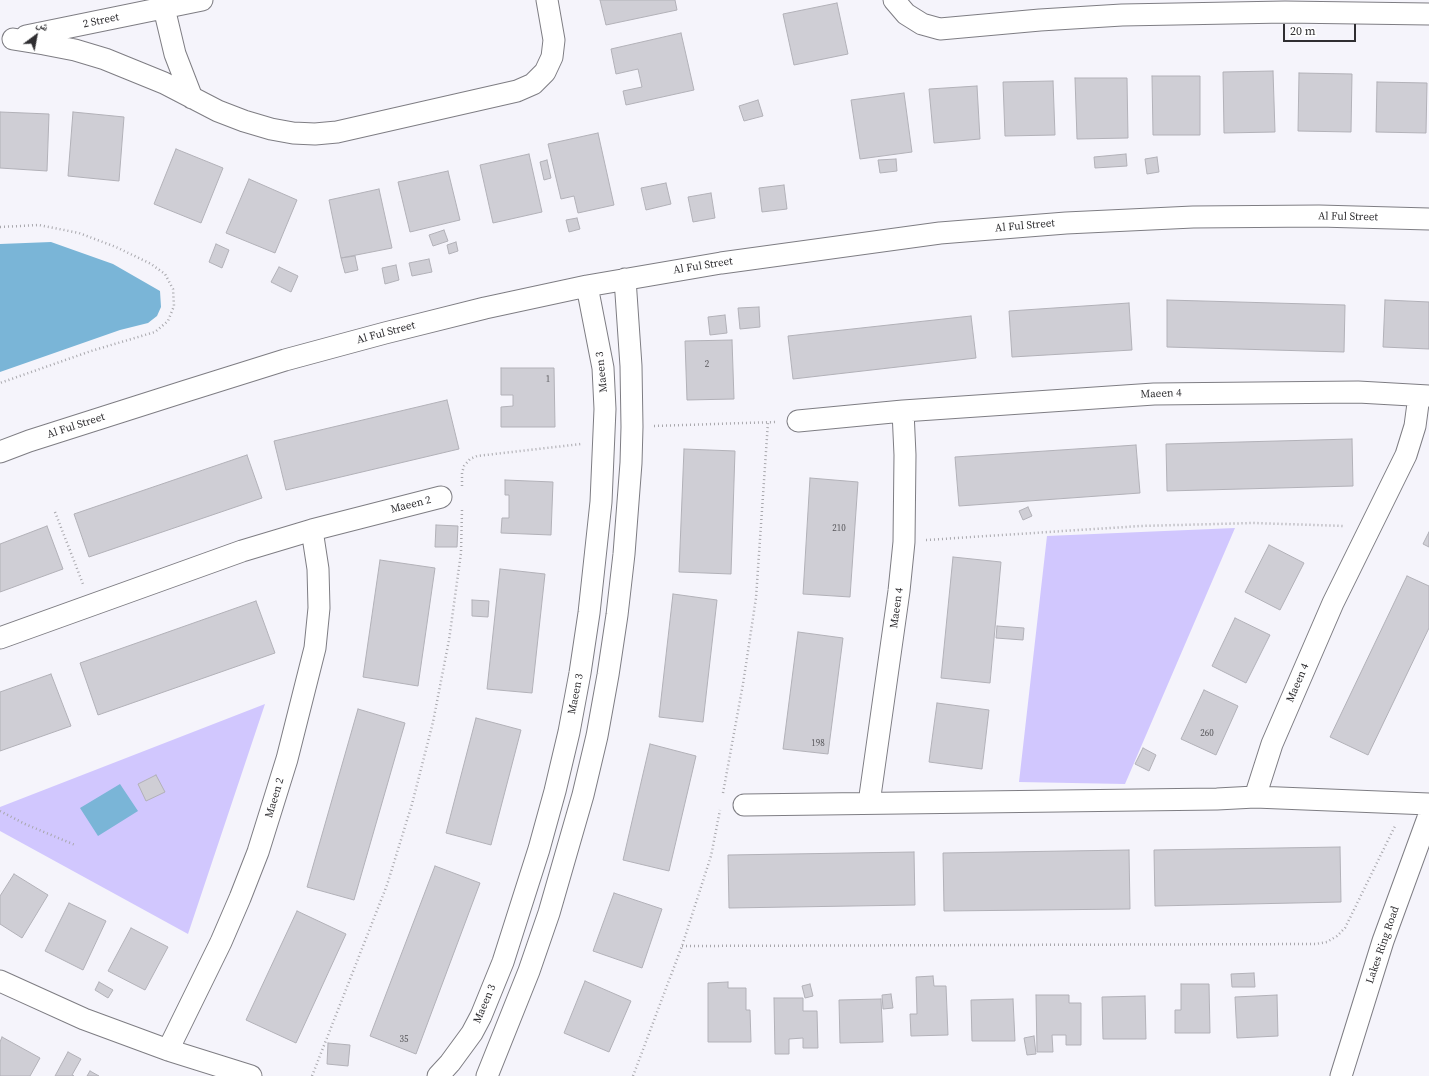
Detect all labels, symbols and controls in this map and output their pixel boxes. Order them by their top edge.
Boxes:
street label: 2 Street [82,11,120,31]
north arrow [16,16,56,56]
text: ش [34,16,52,35]
scale bar [1285,16,1358,42]
text: 20 m [1290,23,1316,39]
street label: Al Ful Street [1318,210,1378,224]
street label: Al Ful Street [995,217,1055,235]
street label: Al Ful Street [672,255,734,277]
street label: Al Ful Street [355,319,417,347]
street label: Maeen 3 [593,351,611,393]
house number: 2 [705,360,709,370]
house number: 1 [546,375,550,385]
street label: Maeen 4 [1140,387,1182,401]
street label: Al Ful Street [45,410,107,442]
street label: Maeen 2 [389,494,433,516]
house number: 210 [832,524,846,534]
street label: Maeen 4 [888,587,906,629]
street label: Maeen 4 [1284,661,1312,705]
street label: Maeen 3 [566,672,586,716]
house number: 260 [1200,729,1214,739]
house number: 198 [811,739,825,749]
street label: Maeen 2 [263,776,287,820]
street label: Lakes Ring Road [1364,904,1402,986]
street label: Maeen 3 [471,982,499,1026]
house number: 35 [400,1035,408,1045]

